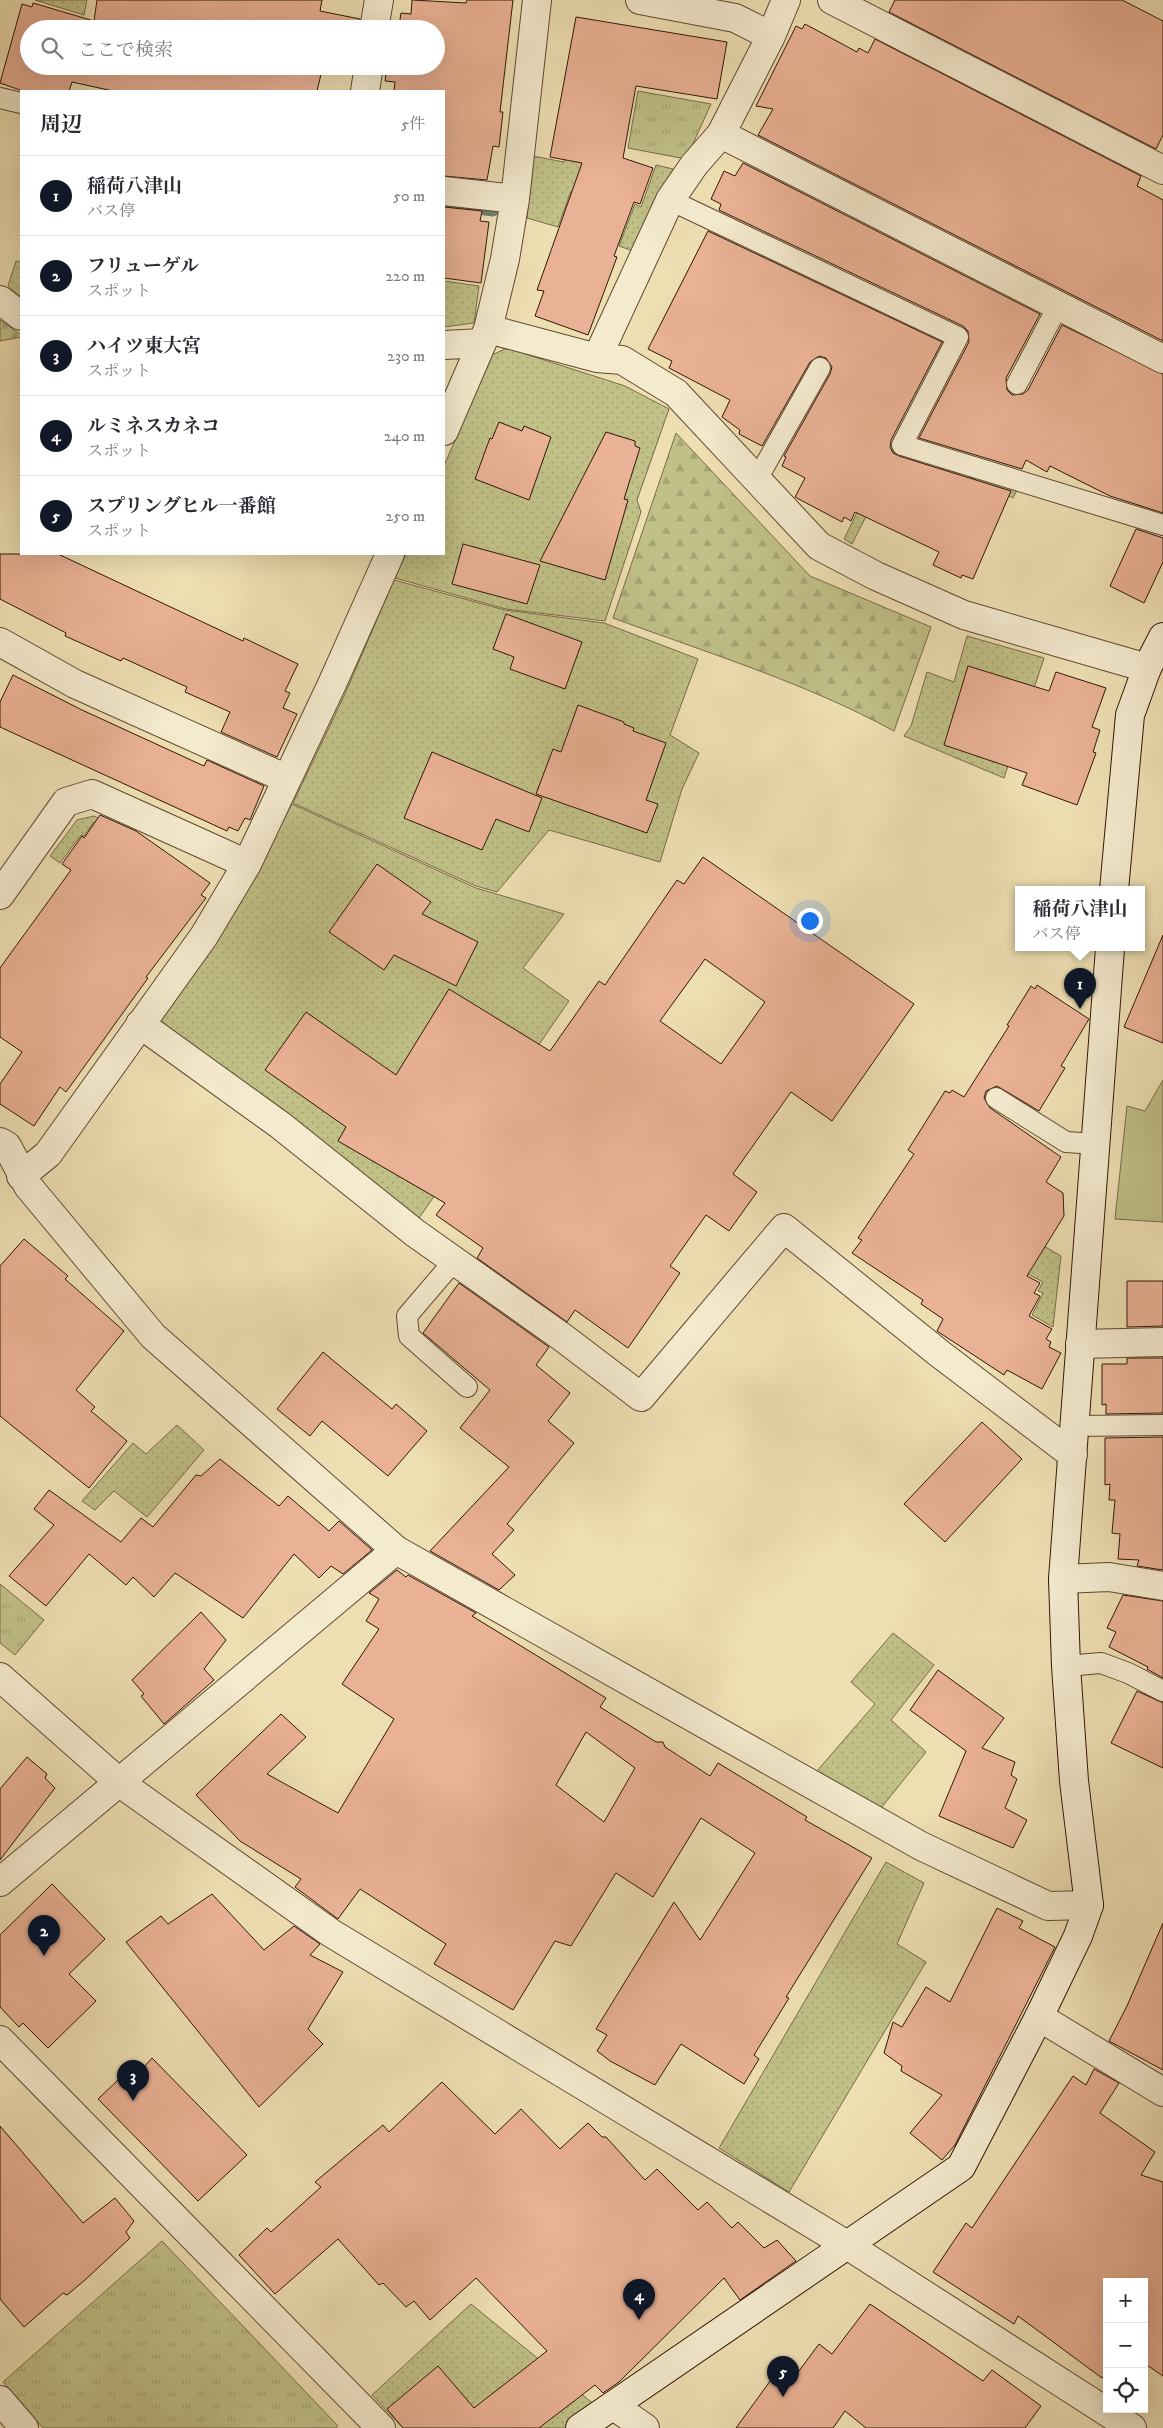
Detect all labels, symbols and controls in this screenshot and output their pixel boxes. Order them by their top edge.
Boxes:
search box [20,20,445,75]
icon: search [38,34,66,62]
text: ここで検索 [78,39,173,62]
text: 周辺 [40,112,82,138]
text: 5件 [401,114,425,134]
text: 稲荷八津山 [87,175,182,198]
text: 1 [53,186,59,206]
text: 50 m [393,186,425,206]
text: バス停 [87,201,135,221]
text: フリューゲル [87,255,199,278]
text: 2 [52,266,60,286]
text: 220 m [385,266,425,286]
text: スポット [87,281,151,301]
text: ハイツ東大宮 [87,335,201,358]
text: 3 [53,346,59,366]
text: 230 m [387,346,425,366]
text: スポット [87,361,151,381]
text: ルミネスカネコ [87,415,220,438]
text: 4 [51,426,61,446]
text: 240 m [384,426,425,446]
text: スポット [87,441,151,461]
text: スプリングヒル一番館 [87,495,276,518]
text: 5 [52,506,60,526]
text: 250 m [385,506,425,526]
text: スポット [87,521,151,541]
popup [1015,886,1145,951]
text: 稲荷八津山 [1032,898,1128,921]
your location [797,908,823,934]
text: バス停 [1032,924,1081,944]
pin: 1 [1064,968,1096,1009]
pin: 2 [28,1915,60,1956]
pin: 3 [117,2060,149,2101]
map controls [1103,2278,1148,2413]
button: + [1103,2278,1148,2323]
pin: 4 [623,2279,655,2320]
button: − [1103,2323,1148,2368]
pin: 5 [767,2356,799,2397]
button: locate [1103,2368,1148,2413]

